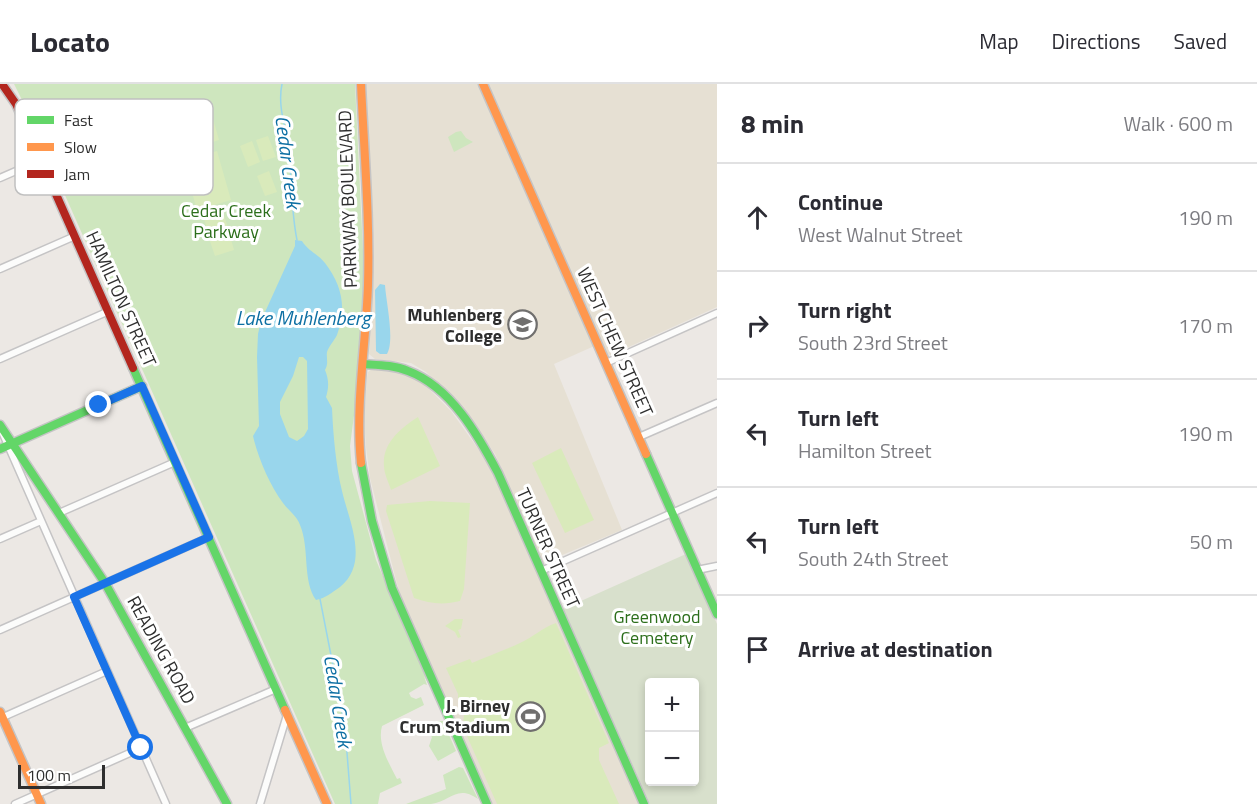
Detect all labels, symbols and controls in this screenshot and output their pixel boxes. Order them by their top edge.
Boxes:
text: Locato [30,20,110,63]
text: Map [979,25,1019,57]
text: Directions [1052,25,1141,57]
text: Saved [1174,25,1227,57]
legend [15,99,213,195]
text: 8 min [741,104,804,143]
text: Fast [64,108,93,132]
text: Walk · 600 m [1124,108,1233,139]
street label: PARKWAY BOULEVARD [331,110,364,288]
water label: Cedar Creek [267,114,310,212]
text: Slow [64,135,97,159]
text: Jam [64,162,90,186]
text: Continue [798,185,883,219]
park label: Cedar Creek Parkway [181,197,271,245]
icon: ahead [741,201,774,234]
text: 190 m [1178,202,1233,233]
text: West Walnut Street [798,219,963,250]
street label: HAMILTON STREET [79,227,164,372]
street label: WEST CHEW STREET [570,263,661,421]
text: Turn right [798,293,892,327]
place label: Muhlenberg College [407,301,502,349]
water label: Lake Muhlenberg [236,302,373,333]
school or university icon: Muhlenberg College [507,309,539,341]
icon: right [741,309,774,342]
text: 170 m [1178,310,1233,341]
text: South 23rd Street [798,327,948,358]
route end [85,391,111,417]
text: Turn left [798,401,879,435]
icon: left [741,417,774,450]
text: 190 m [1178,418,1233,449]
text: Hamilton Street [798,435,932,466]
street label: TURNER STREET [510,483,587,613]
text: Turn left [798,509,879,543]
icon: left [741,525,774,558]
text: 50 m [1189,526,1233,557]
text: South 24th Street [798,543,948,574]
street label: READING ROAD [121,591,202,709]
park label: Greenwood Cemetery [613,603,701,651]
text: Arrive at destination [798,632,993,666]
icon: arrive [741,633,774,666]
water label: Cedar Creek [316,652,361,752]
map controls [645,678,699,786]
button: + [645,678,699,732]
place label: J. Birney Crum Stadium [399,692,510,740]
sports icon: J. Birney Crum Stadium [515,700,547,732]
button: − [645,732,699,786]
route start [127,734,153,760]
scale bar [18,762,105,790]
text: 100 m [27,763,71,787]

